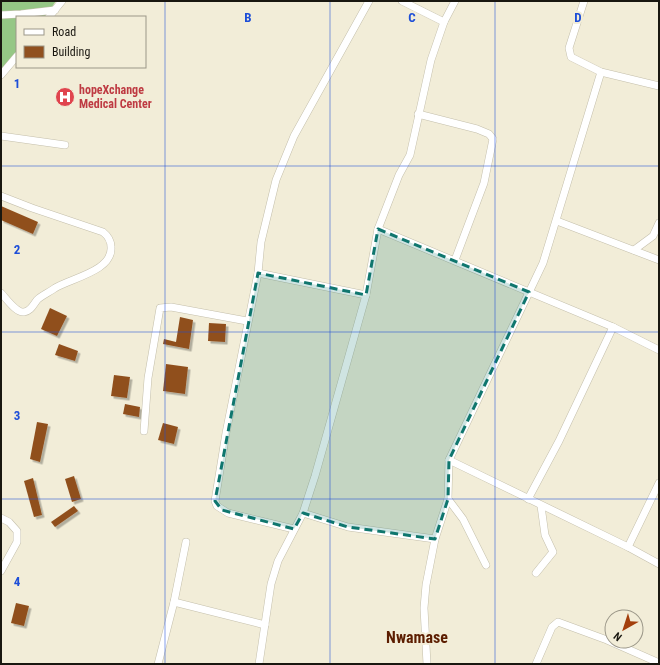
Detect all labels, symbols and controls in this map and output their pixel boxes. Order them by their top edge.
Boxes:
text: B [244,10,252,25]
text: C [408,10,416,25]
text: D [574,10,582,25]
legend [16,16,146,68]
text: Road [52,25,76,39]
text: Building [52,45,90,59]
text: 1 [14,76,20,91]
place label: hopeXchange Medical Center [79,83,152,111]
hospital icon: hopeXchange Medical Center [54,86,76,108]
text: 2 [14,242,21,257]
text: 3 [14,408,20,423]
text: 4 [14,574,21,589]
north arrow [604,609,644,649]
district label: Nwamase [386,628,448,647]
text: N [611,629,625,644]

